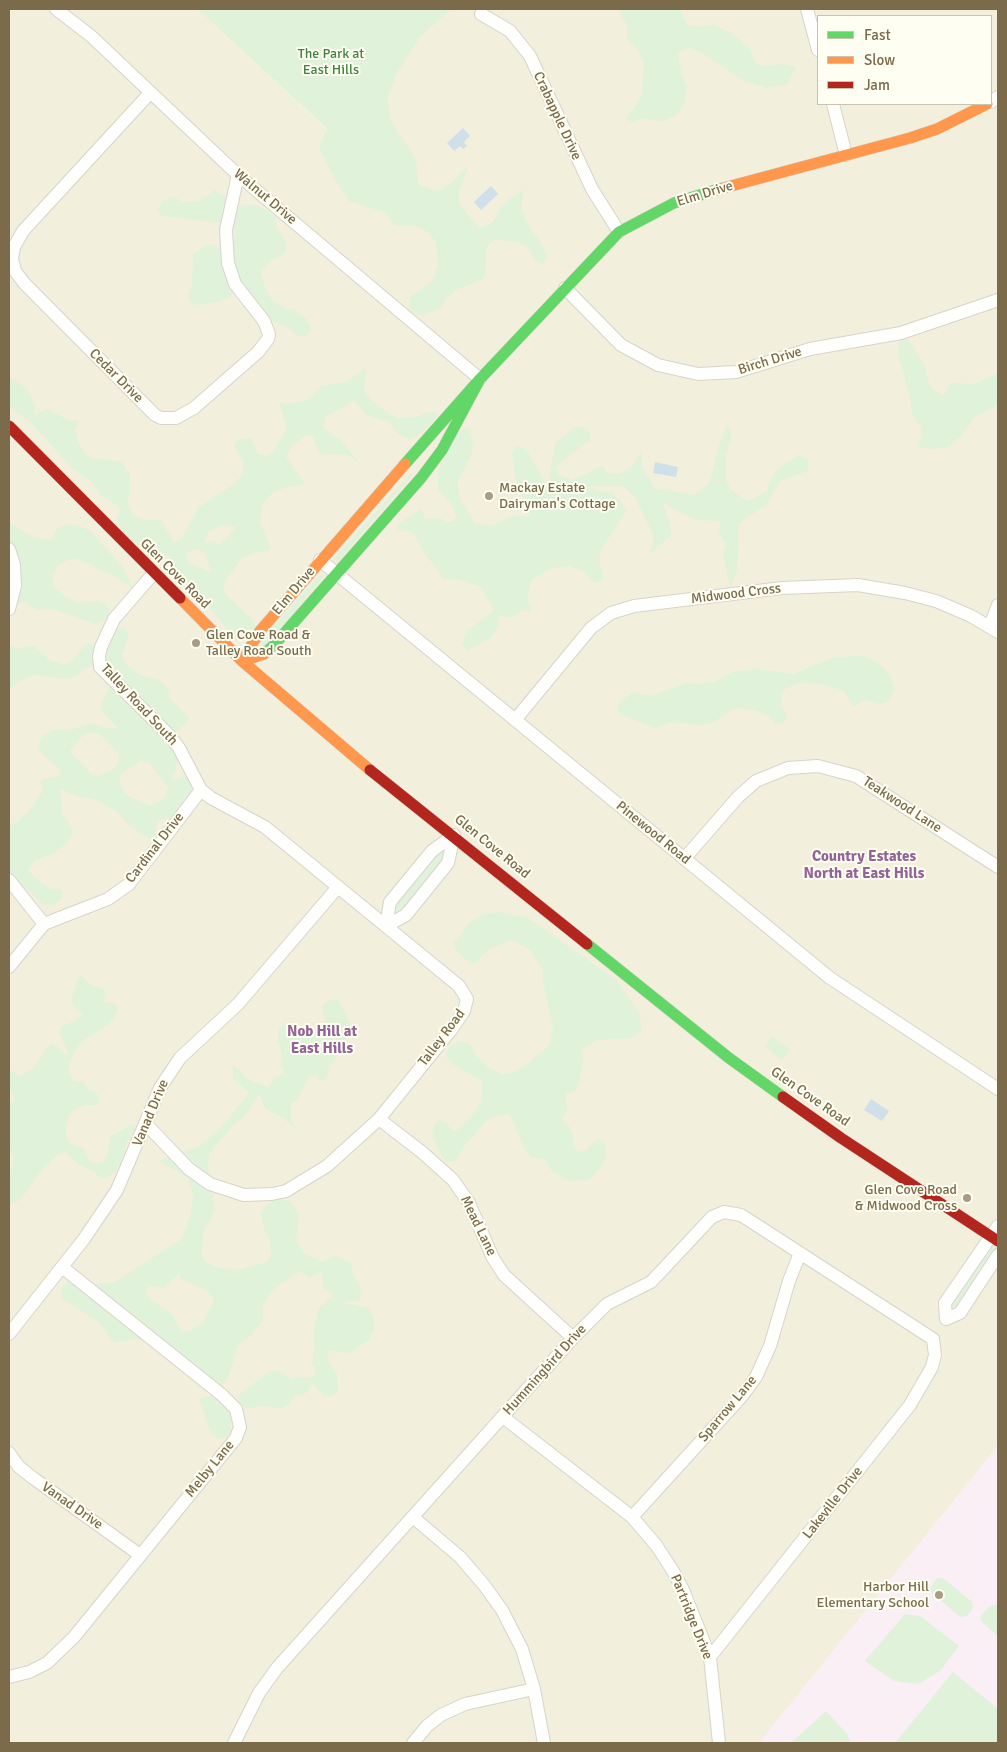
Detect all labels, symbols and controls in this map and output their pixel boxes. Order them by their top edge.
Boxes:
legend [817,15,992,105]
text: Fast [864,26,891,44]
park label: The Park at East Hills [298,46,364,78]
text: Slow [864,51,895,69]
street label: Crabapple Drive [529,69,585,163]
text: Jam [864,76,890,94]
street label: Walnut Drive [230,166,300,228]
street label: Elm Drive [675,178,735,210]
street label: Birch Drive [736,343,804,379]
street label: Cedar Drive [86,346,146,406]
place label: Mackay Estate Dairyman's Cottage [499,480,616,512]
marker: Mackay Estate Dairyman's Cottage [483,490,495,502]
street label: Glen Cove Road [136,535,214,613]
street label: Elm Drive [269,564,319,618]
street label: Midwood Cross [690,580,782,608]
place label: Glen Cove Road & Talley Road South [206,627,312,660]
marker: Glen Cove Road & Talley Road South [190,637,202,649]
street label: Talley Road South [97,661,181,749]
street label: Teakwood Lane [859,773,945,837]
street label: Pinewood Road [612,798,694,868]
street label: Cardinal Drive [122,809,188,887]
street label: Glen Cove Road [451,811,533,883]
district label: Country Estates North at East Hills [804,848,924,883]
street label: Talley Road [415,1006,469,1070]
district label: Nob Hill at East Hills [287,1023,357,1058]
street label: Glen Cove Road [767,1064,853,1130]
street label: Vanad Drive [129,1077,173,1149]
place label: Glen Cove Road & Midwood Cross [855,1182,957,1214]
marker: Glen Cove Road & Midwood Cross [961,1192,973,1204]
street label: Mead Lane [456,1193,500,1259]
street label: Hummingbird Drive [500,1321,590,1419]
street label: Sparrow Lane [695,1372,761,1446]
street label: Melby Lane [182,1437,238,1501]
street label: Lakeville Drive [800,1463,866,1543]
street label: Vanad Drive [38,1479,106,1533]
street label: Partridge Drive [666,1572,716,1662]
place label: Harbor Hill Elementary School [816,1579,929,1611]
marker: Harbor Hill Elementary School [933,1589,945,1601]

